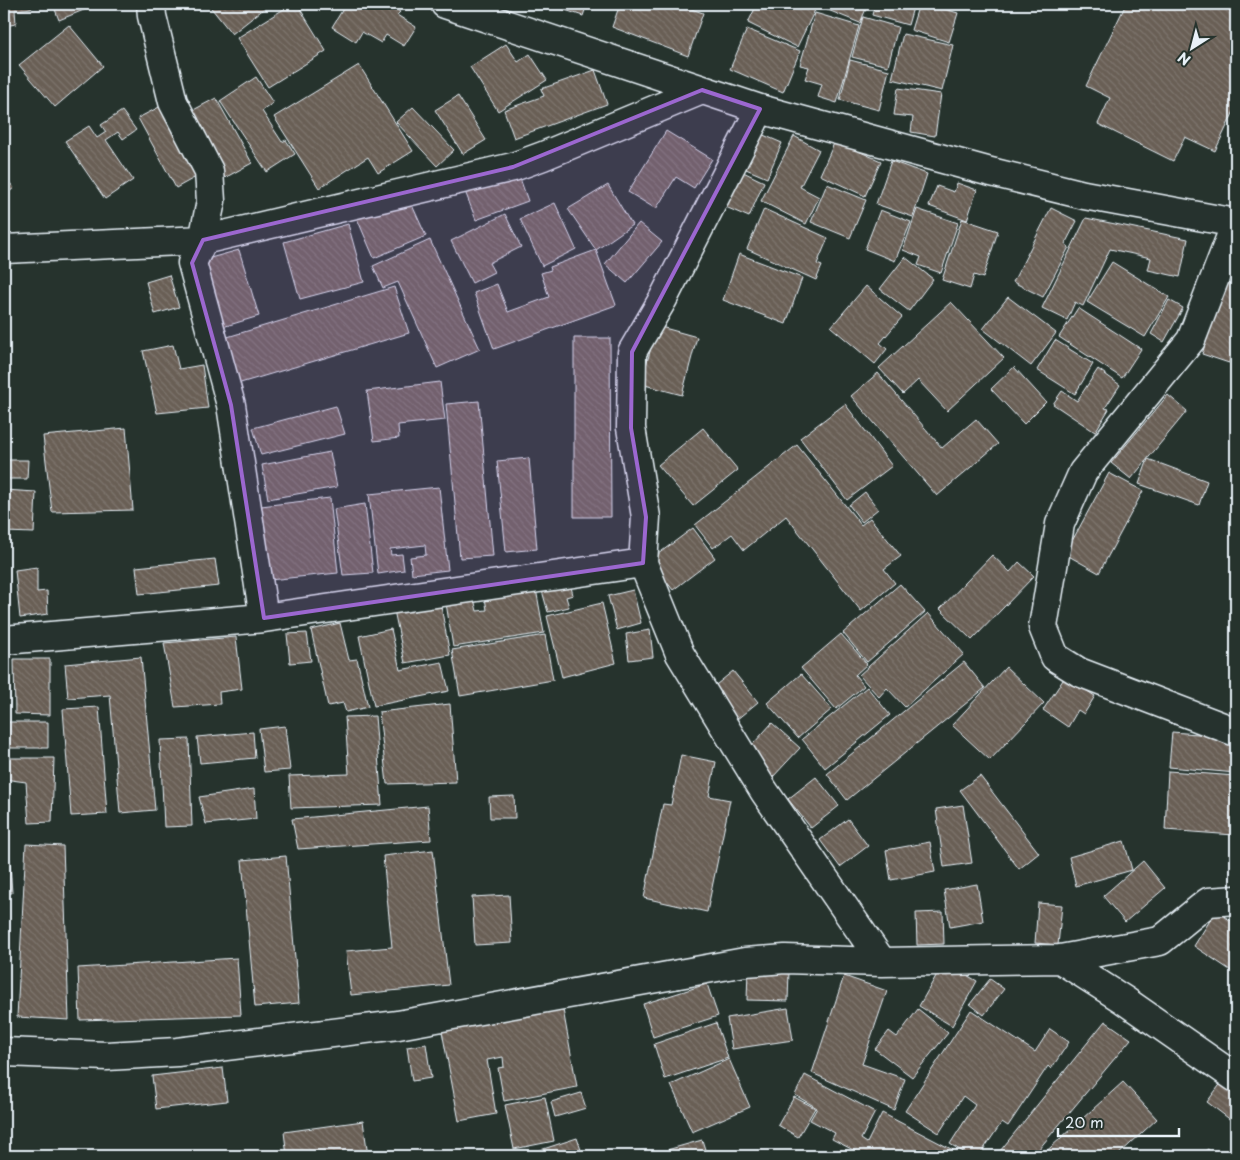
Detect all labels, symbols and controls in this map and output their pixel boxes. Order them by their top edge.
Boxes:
north arrow [1168,22,1218,72]
text: N [1173,47,1195,71]
scale bar [1058,1105,1179,1137]
text: 20 m [1065,1110,1104,1133]

